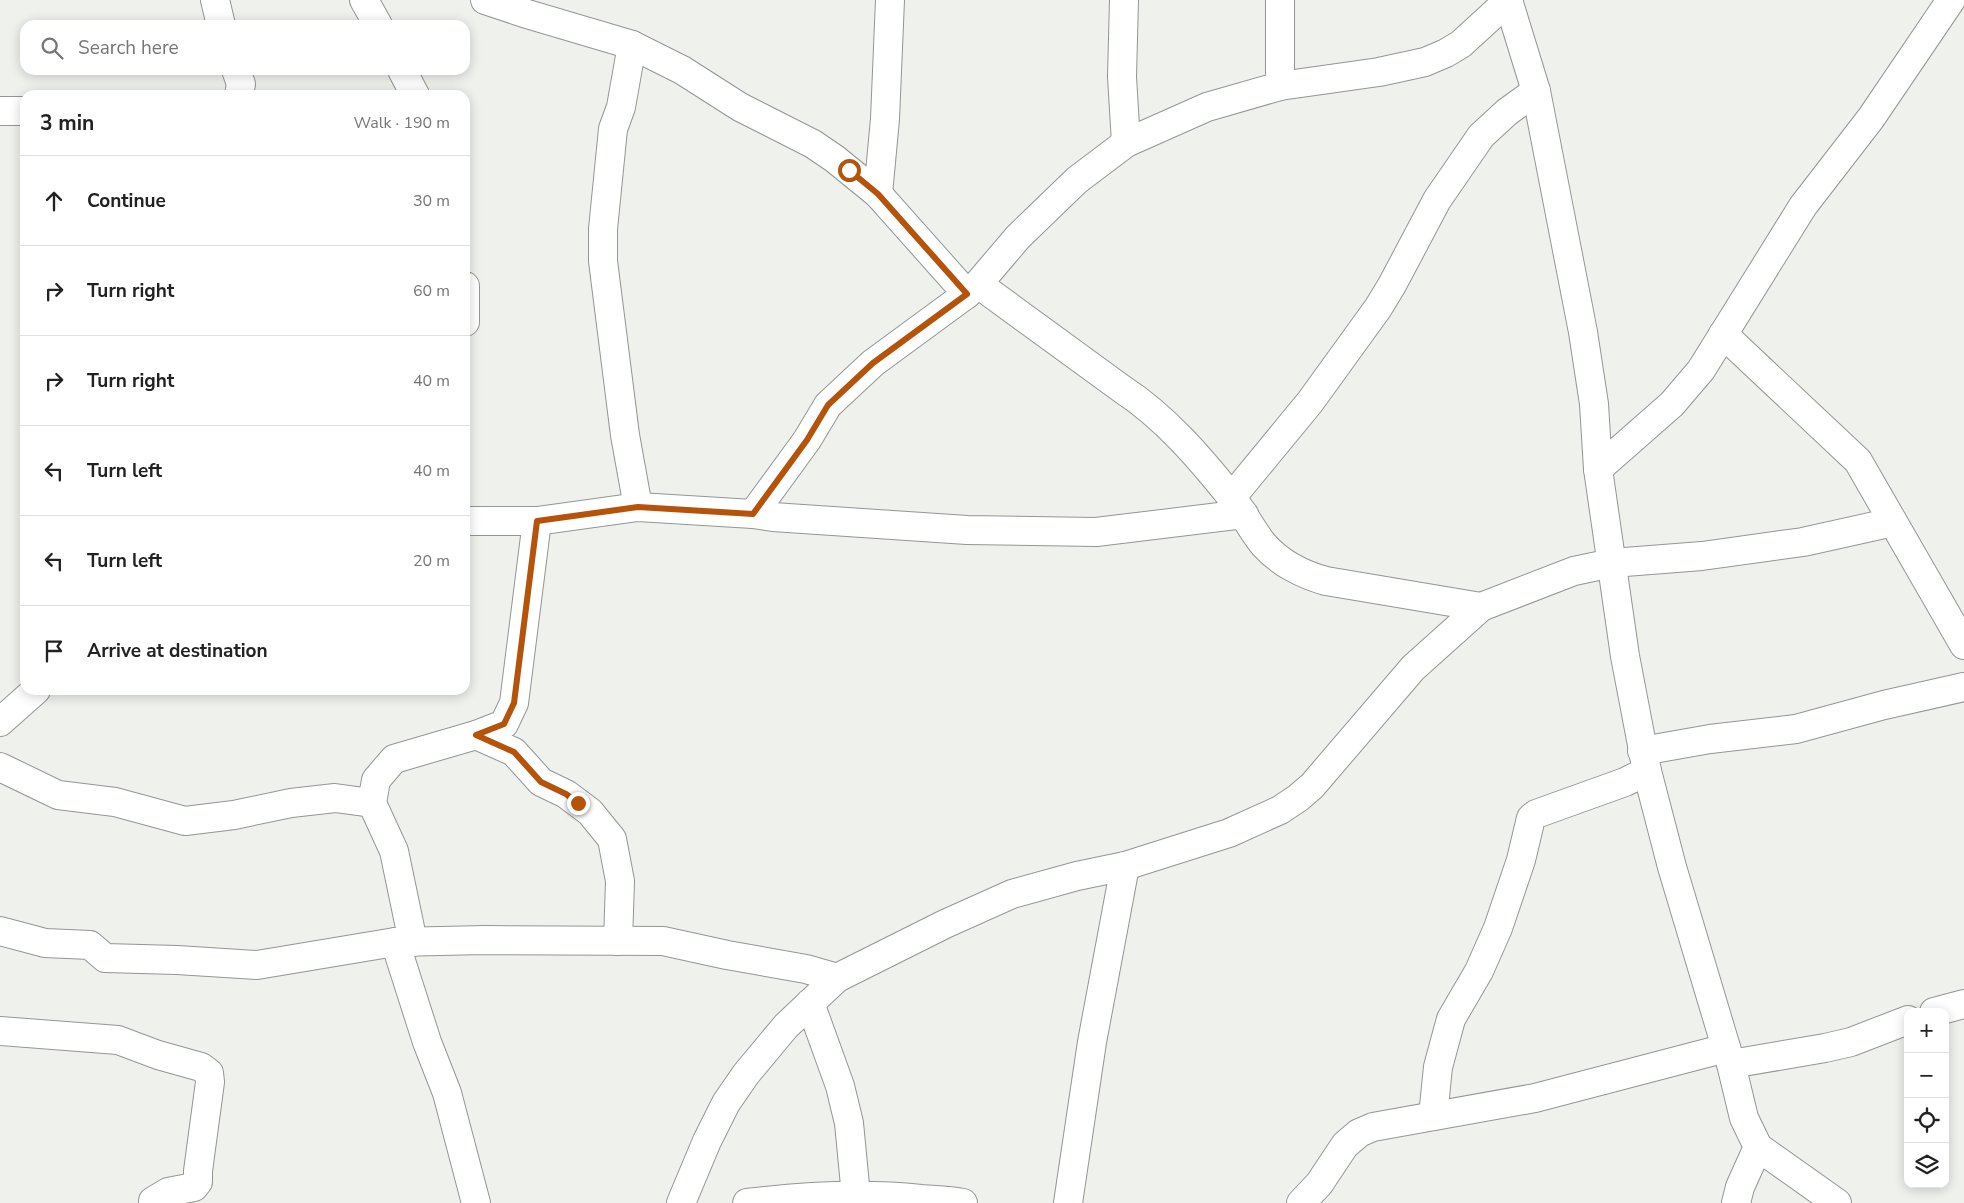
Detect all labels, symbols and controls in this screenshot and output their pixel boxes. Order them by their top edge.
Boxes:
search box [20,20,470,75]
icon: search [38,34,66,62]
text: Search here [78,35,179,61]
text: 3 min [40,109,94,137]
text: Walk · 190 m [354,112,450,134]
route start [838,159,861,182]
icon: ahead [40,187,68,215]
text: Continue [87,188,166,214]
text: 30 m [413,190,450,212]
icon: right [40,277,68,305]
text: Turn right [87,278,174,304]
text: 60 m [413,280,450,302]
icon: right [40,367,68,395]
text: Turn right [87,368,174,394]
text: 40 m [413,370,450,392]
icon: left [40,457,68,485]
text: Turn left [87,458,162,484]
text: 40 m [413,460,450,482]
icon: left [40,547,68,575]
text: Turn left [87,548,162,574]
text: 20 m [413,550,450,572]
icon: arrive [40,637,68,665]
text: Arrive at destination [87,638,268,664]
route end [567,792,590,815]
map controls [1904,1008,1949,1188]
button: + [1904,1008,1949,1053]
button: − [1904,1053,1949,1098]
button: locate [1904,1098,1949,1143]
button: layers [1904,1143,1949,1188]

